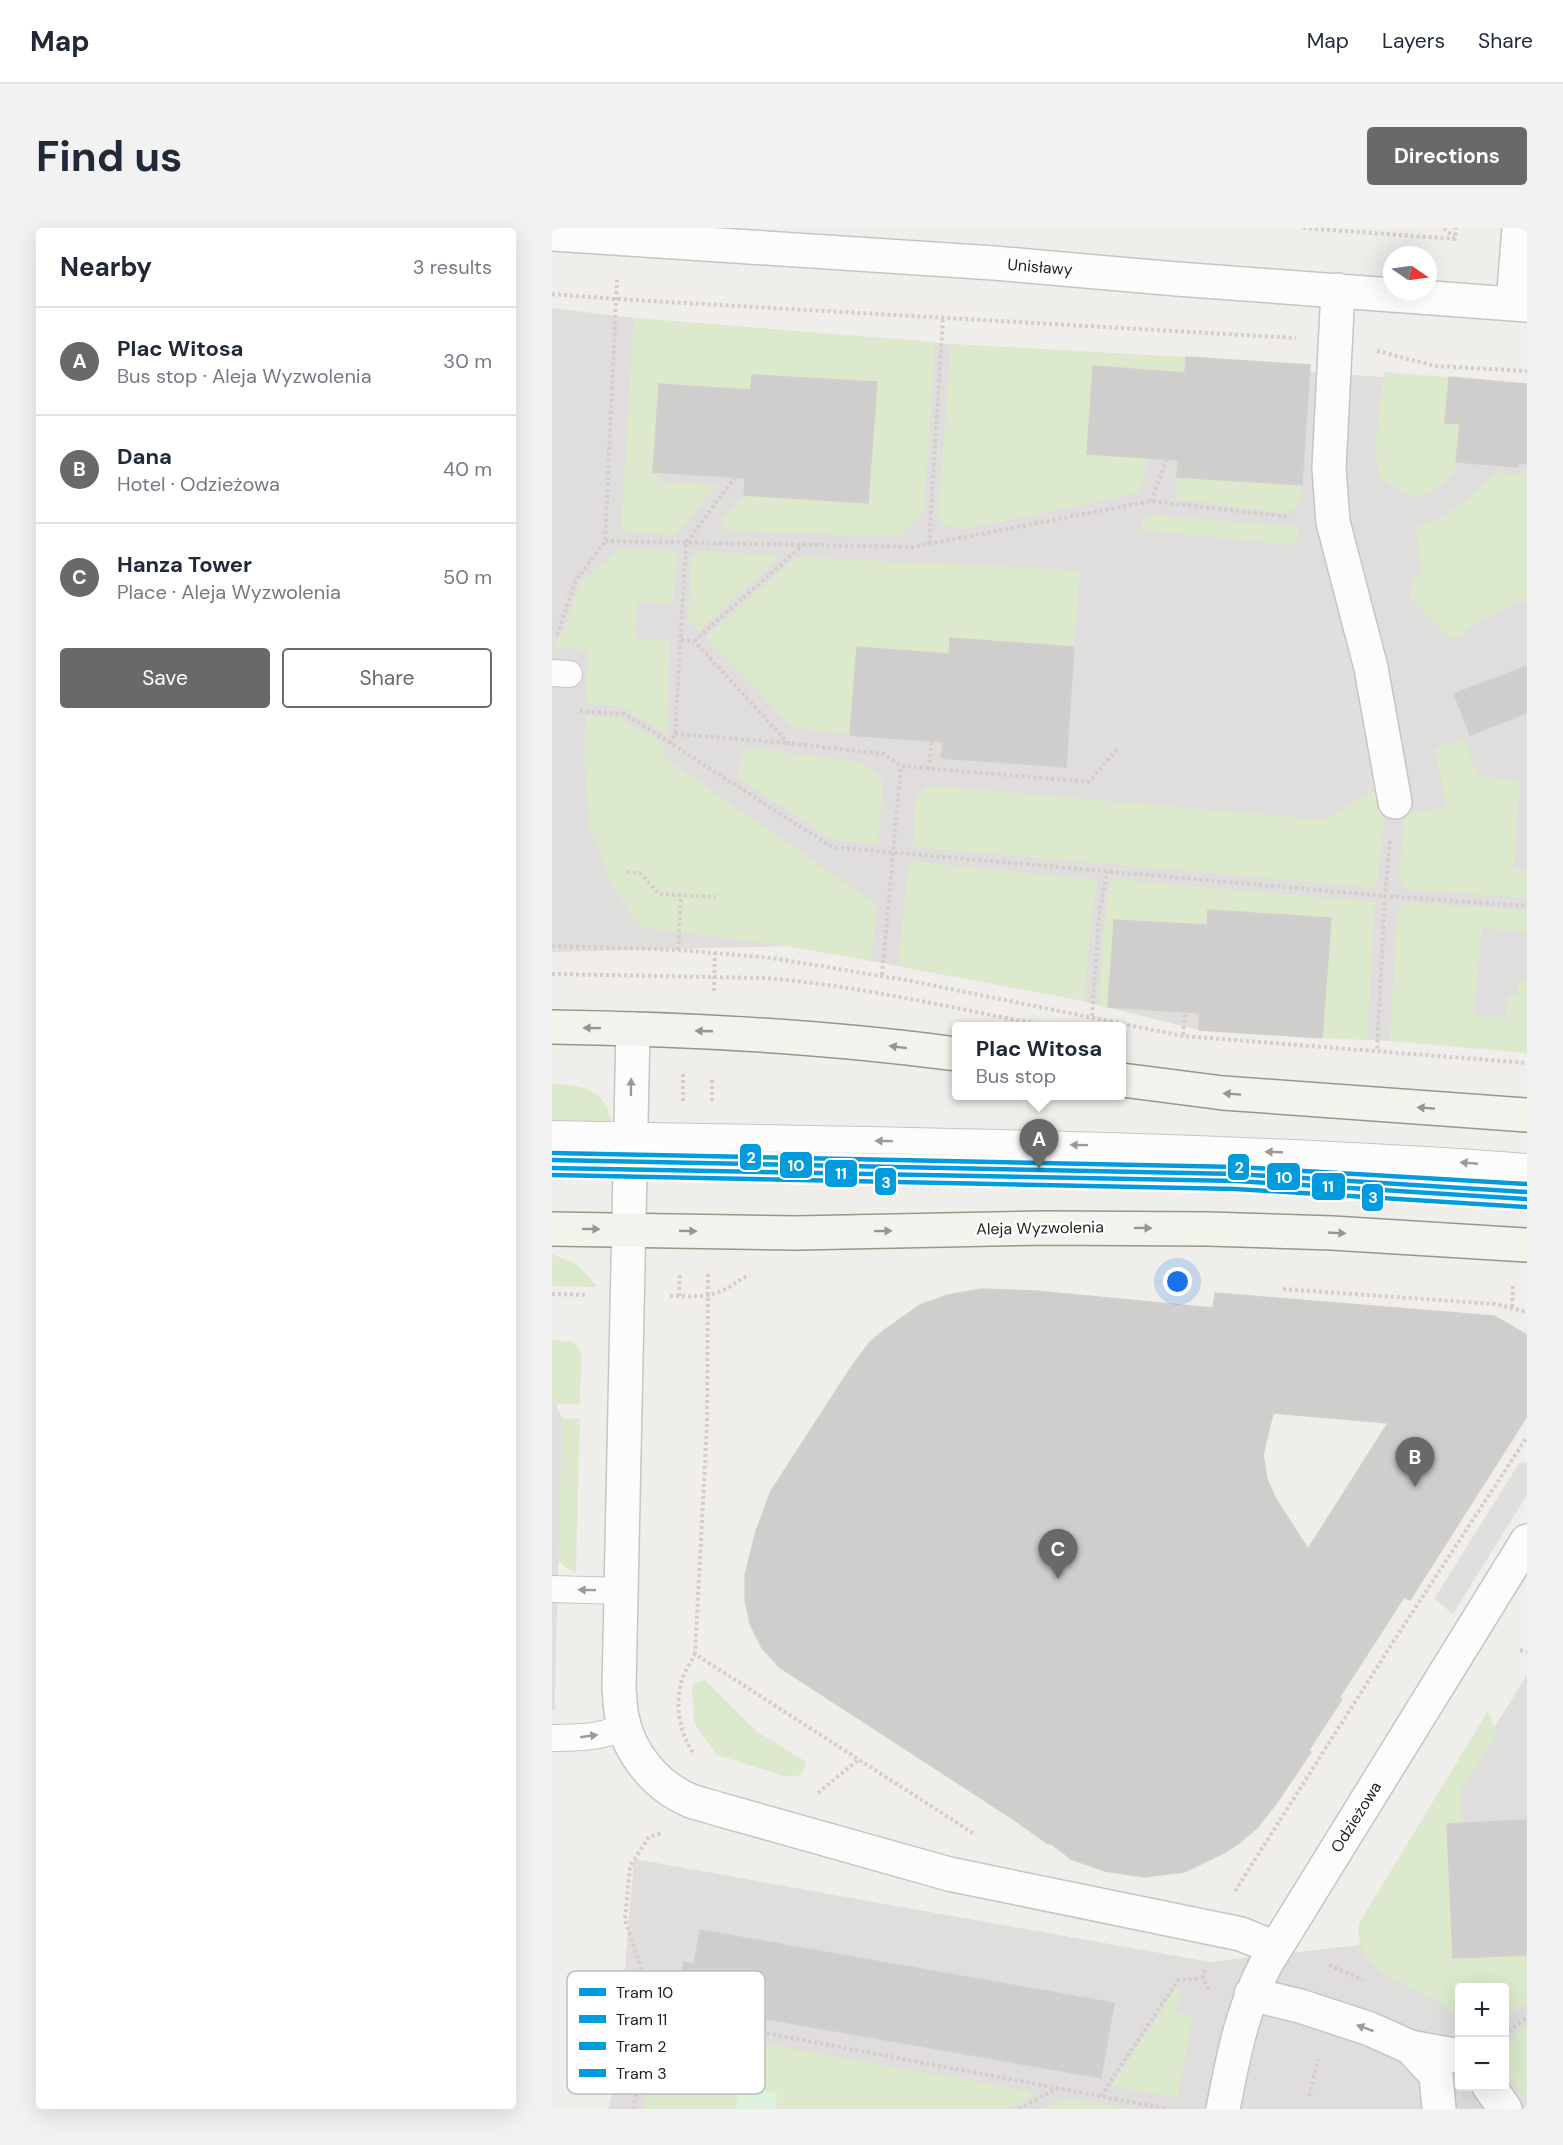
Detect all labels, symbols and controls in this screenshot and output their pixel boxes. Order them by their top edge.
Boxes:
text: Map [30,23,90,60]
text: Map [1307,27,1349,55]
text: Layers [1382,27,1445,55]
text: Share [1478,27,1533,55]
button: Directions [1367,127,1527,185]
text: Find us [36,129,182,184]
north arrow [1383,246,1437,300]
text: Nearby [60,250,152,284]
text: 3 results [413,254,492,280]
street label: Unisławy [1007,254,1073,280]
text: Plac Witosa [117,334,243,363]
text: A [72,348,87,374]
text: 30 m [443,348,492,374]
text: Bus stop · Aleja Wyzwolenia [117,363,372,389]
text: Dana [117,442,172,471]
text: B [73,456,86,482]
text: 40 m [443,456,492,482]
text: Hotel · Odzieżowa [117,471,280,497]
text: Hanza Tower [117,550,252,579]
text: C [72,564,87,590]
text: 50 m [443,564,492,590]
text: Place · Aleja Wyzwolenia [117,579,341,605]
button: Save [60,648,270,708]
button: Share [282,648,492,708]
popup [952,1022,1126,1100]
one-way arrow [583,1023,602,1033]
one-way arrow [695,1026,714,1036]
text: Plac Witosa [976,1034,1102,1063]
one-way arrow [889,1042,908,1052]
text: Bus stop [976,1063,1056,1089]
one-way arrow [627,1078,636,1097]
one-way arrow [1222,1089,1241,1099]
one-way arrow [1417,1103,1436,1113]
pin: A [1020,1120,1058,1169]
one-way arrow [875,1136,894,1146]
one-way arrow [1070,1140,1089,1150]
line badge: 2 [739,1143,762,1171]
text: 2 [746,1147,756,1168]
one-way arrow [1264,1147,1283,1156]
line badge: 10 [779,1151,813,1179]
line badge: 2 [1227,1153,1250,1181]
text: 10 [787,1155,805,1176]
text: 2 [1234,1157,1244,1178]
one-way arrow [1459,1158,1478,1168]
line badge: 11 [824,1159,858,1188]
line badge: 10 [1266,1162,1301,1191]
text: 11 [835,1163,847,1184]
line badge: 3 [874,1167,897,1196]
text: 10 [1275,1167,1293,1188]
text: 3 [881,1172,891,1193]
line badge: 11 [1311,1172,1346,1201]
text: 11 [1322,1176,1334,1197]
line badge: 3 [1361,1183,1384,1212]
text: 3 [1368,1187,1378,1208]
street label: Aleja Wyzwolenia [976,1216,1104,1240]
one-way arrow [1133,1223,1152,1233]
one-way arrow [581,1225,600,1234]
one-way arrow [678,1226,697,1236]
one-way arrow [873,1226,892,1236]
one-way arrow [1328,1229,1347,1238]
your location [1163,1267,1192,1296]
pin: B [1396,1438,1434,1487]
pin: C [1038,1530,1078,1579]
one-way arrow [577,1585,596,1594]
one-way arrow [580,1731,599,1740]
street label: Odzieżowa [1326,1778,1386,1856]
legend [567,1971,765,2094]
text: Tram 10 [616,1982,673,2003]
map controls [1455,1983,1509,2091]
button: + [1455,1983,1509,2037]
text: Tram 11 [616,2009,667,2030]
one-way arrow [1356,2023,1374,2032]
text: Tram 2 [616,2036,666,2057]
button: − [1455,2037,1509,2091]
text: Tram 3 [616,2063,667,2084]

